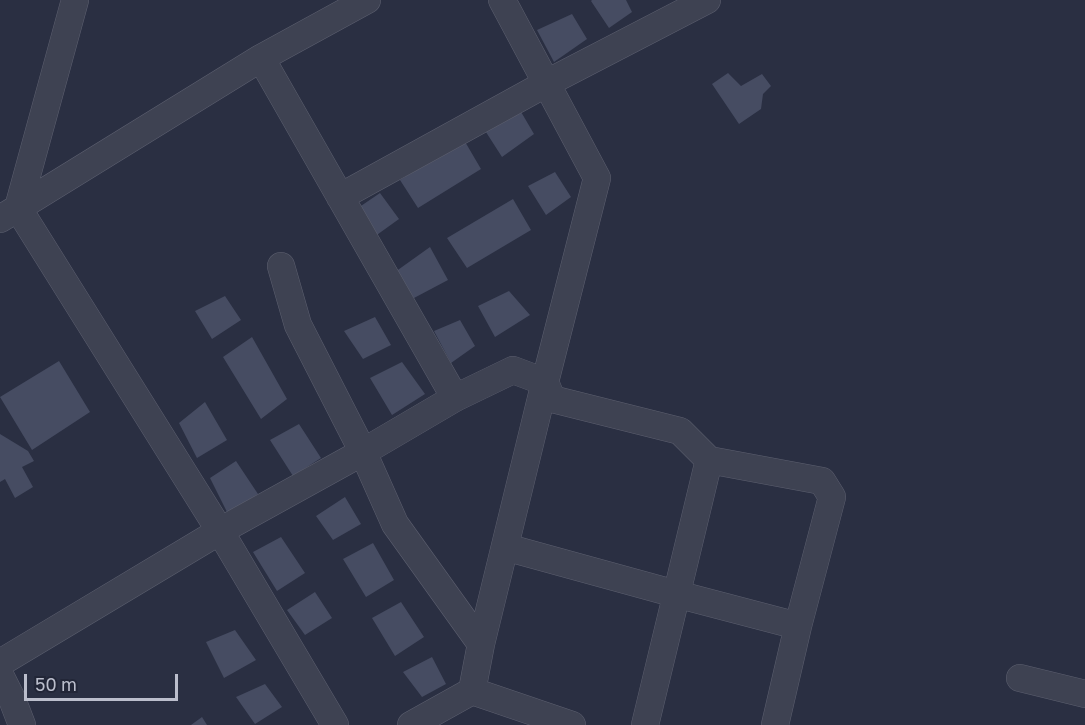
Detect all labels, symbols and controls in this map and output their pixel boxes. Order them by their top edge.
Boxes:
scale bar [27,662,182,700]
text: 50 m [35,673,77,695]

